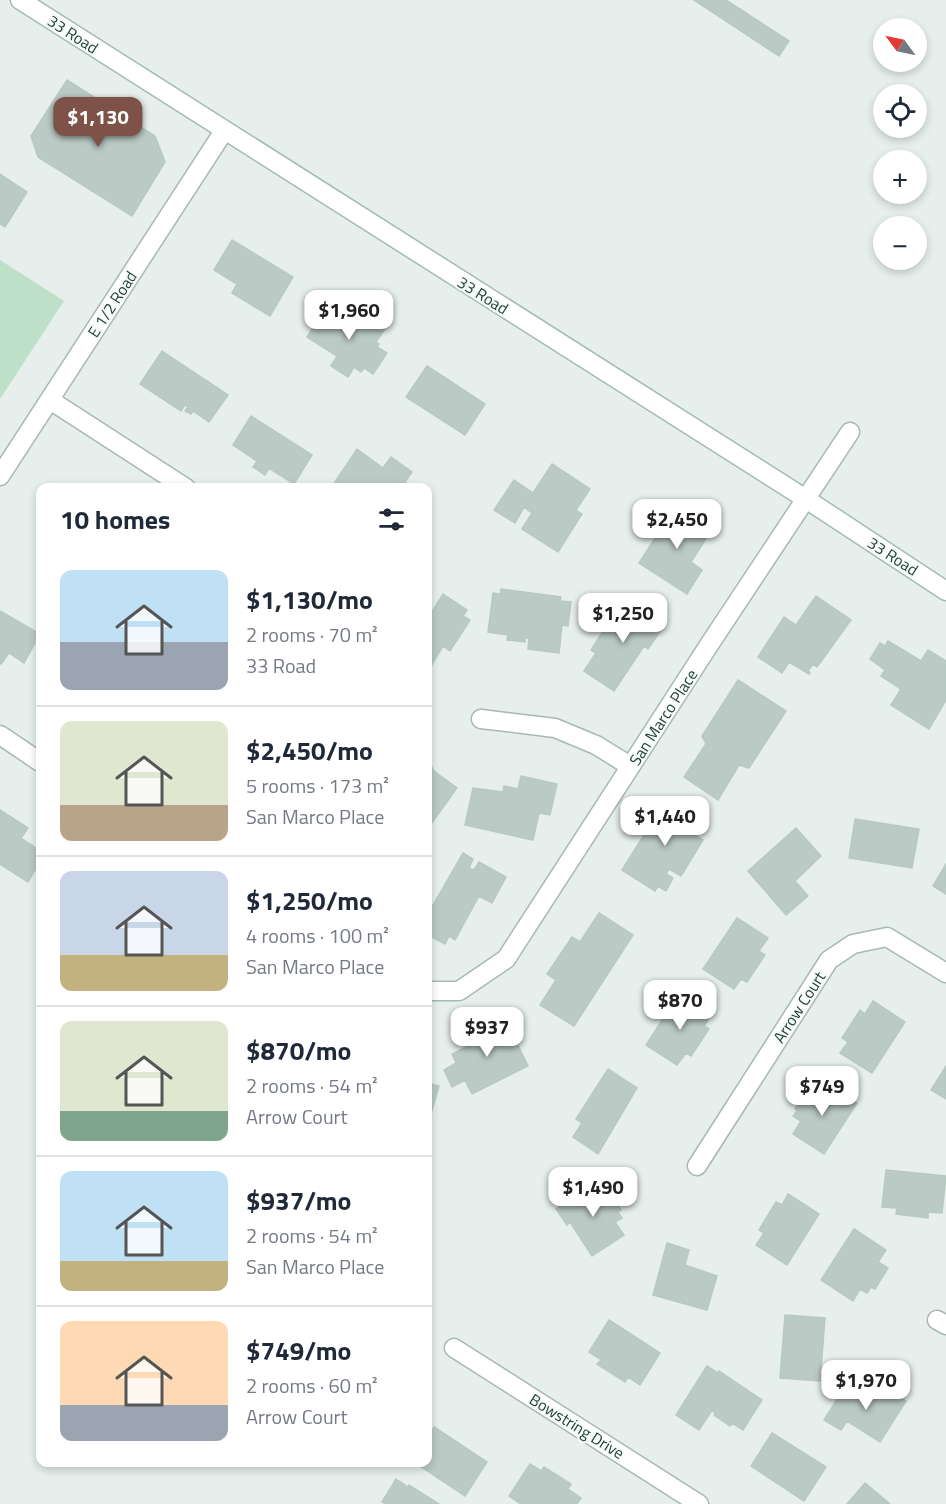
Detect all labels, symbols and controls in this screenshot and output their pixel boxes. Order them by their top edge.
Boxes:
street label: 33 Road [43,9,103,59]
north arrow [873,18,927,72]
map controls [873,18,927,270]
button: locate [873,84,927,138]
pin: $1,130 [49,97,147,148]
text: $1,130 [67,101,129,132]
button: + [873,150,927,204]
button: − [873,216,927,270]
street label: E 1/2 Road [81,266,143,342]
street label: 33 Road [453,270,513,320]
pin: $1,960 [300,290,398,341]
text: $1,960 [318,294,380,325]
pin: $2,450 [628,499,726,550]
text: 10 homes [60,500,170,539]
icon: filters [375,503,408,536]
text: $2,450 [646,503,708,534]
street label: 33 Road [863,531,923,581]
text: $1,130/mo [246,580,373,619]
pin: $1,250 [574,593,672,644]
icon: home [108,594,180,666]
text: $1,250 [592,597,654,628]
text: 2 rooms · 70 m² [246,619,378,650]
text: 33 Road [246,650,316,681]
street label: San Marco Place [623,664,703,770]
text: $2,450/mo [246,731,373,770]
icon: home [108,745,180,817]
text: 5 rooms · 173 m² [246,770,389,801]
pin: $1,440 [616,796,714,847]
text: $1,440 [634,800,696,831]
text: San Marco Place [246,801,384,832]
text: $1,250/mo [246,881,373,920]
icon: home [108,895,180,967]
text: 4 rooms · 100 m² [246,920,389,951]
text: San Marco Place [246,951,384,982]
street label: Arrow Court [767,966,831,1048]
pin: $870 [644,980,716,1031]
text: $870 [658,984,702,1015]
pin: $937 [451,1007,523,1058]
text: $937 [465,1011,509,1042]
text: $870/mo [246,1031,351,1070]
icon: home [108,1045,180,1117]
pin: $749 [786,1066,858,1117]
text: 2 rooms · 54 m² [246,1070,378,1101]
text: $749 [800,1070,844,1101]
text: Arrow Court [246,1101,347,1132]
pin: $1,490 [544,1167,642,1218]
text: $1,490 [562,1171,624,1202]
text: $937/mo [246,1181,351,1220]
icon: home [108,1195,180,1267]
text: 2 rooms · 54 m² [246,1220,378,1251]
text: San Marco Place [246,1251,384,1282]
text: $749/mo [246,1331,351,1370]
icon: home [108,1345,180,1417]
pin: $1,970 [817,1360,915,1411]
text: $1,970 [835,1364,897,1395]
text: 2 rooms · 60 m² [246,1370,378,1401]
street label: Bowstring Drive [525,1387,629,1465]
text: Arrow Court [246,1401,347,1432]

